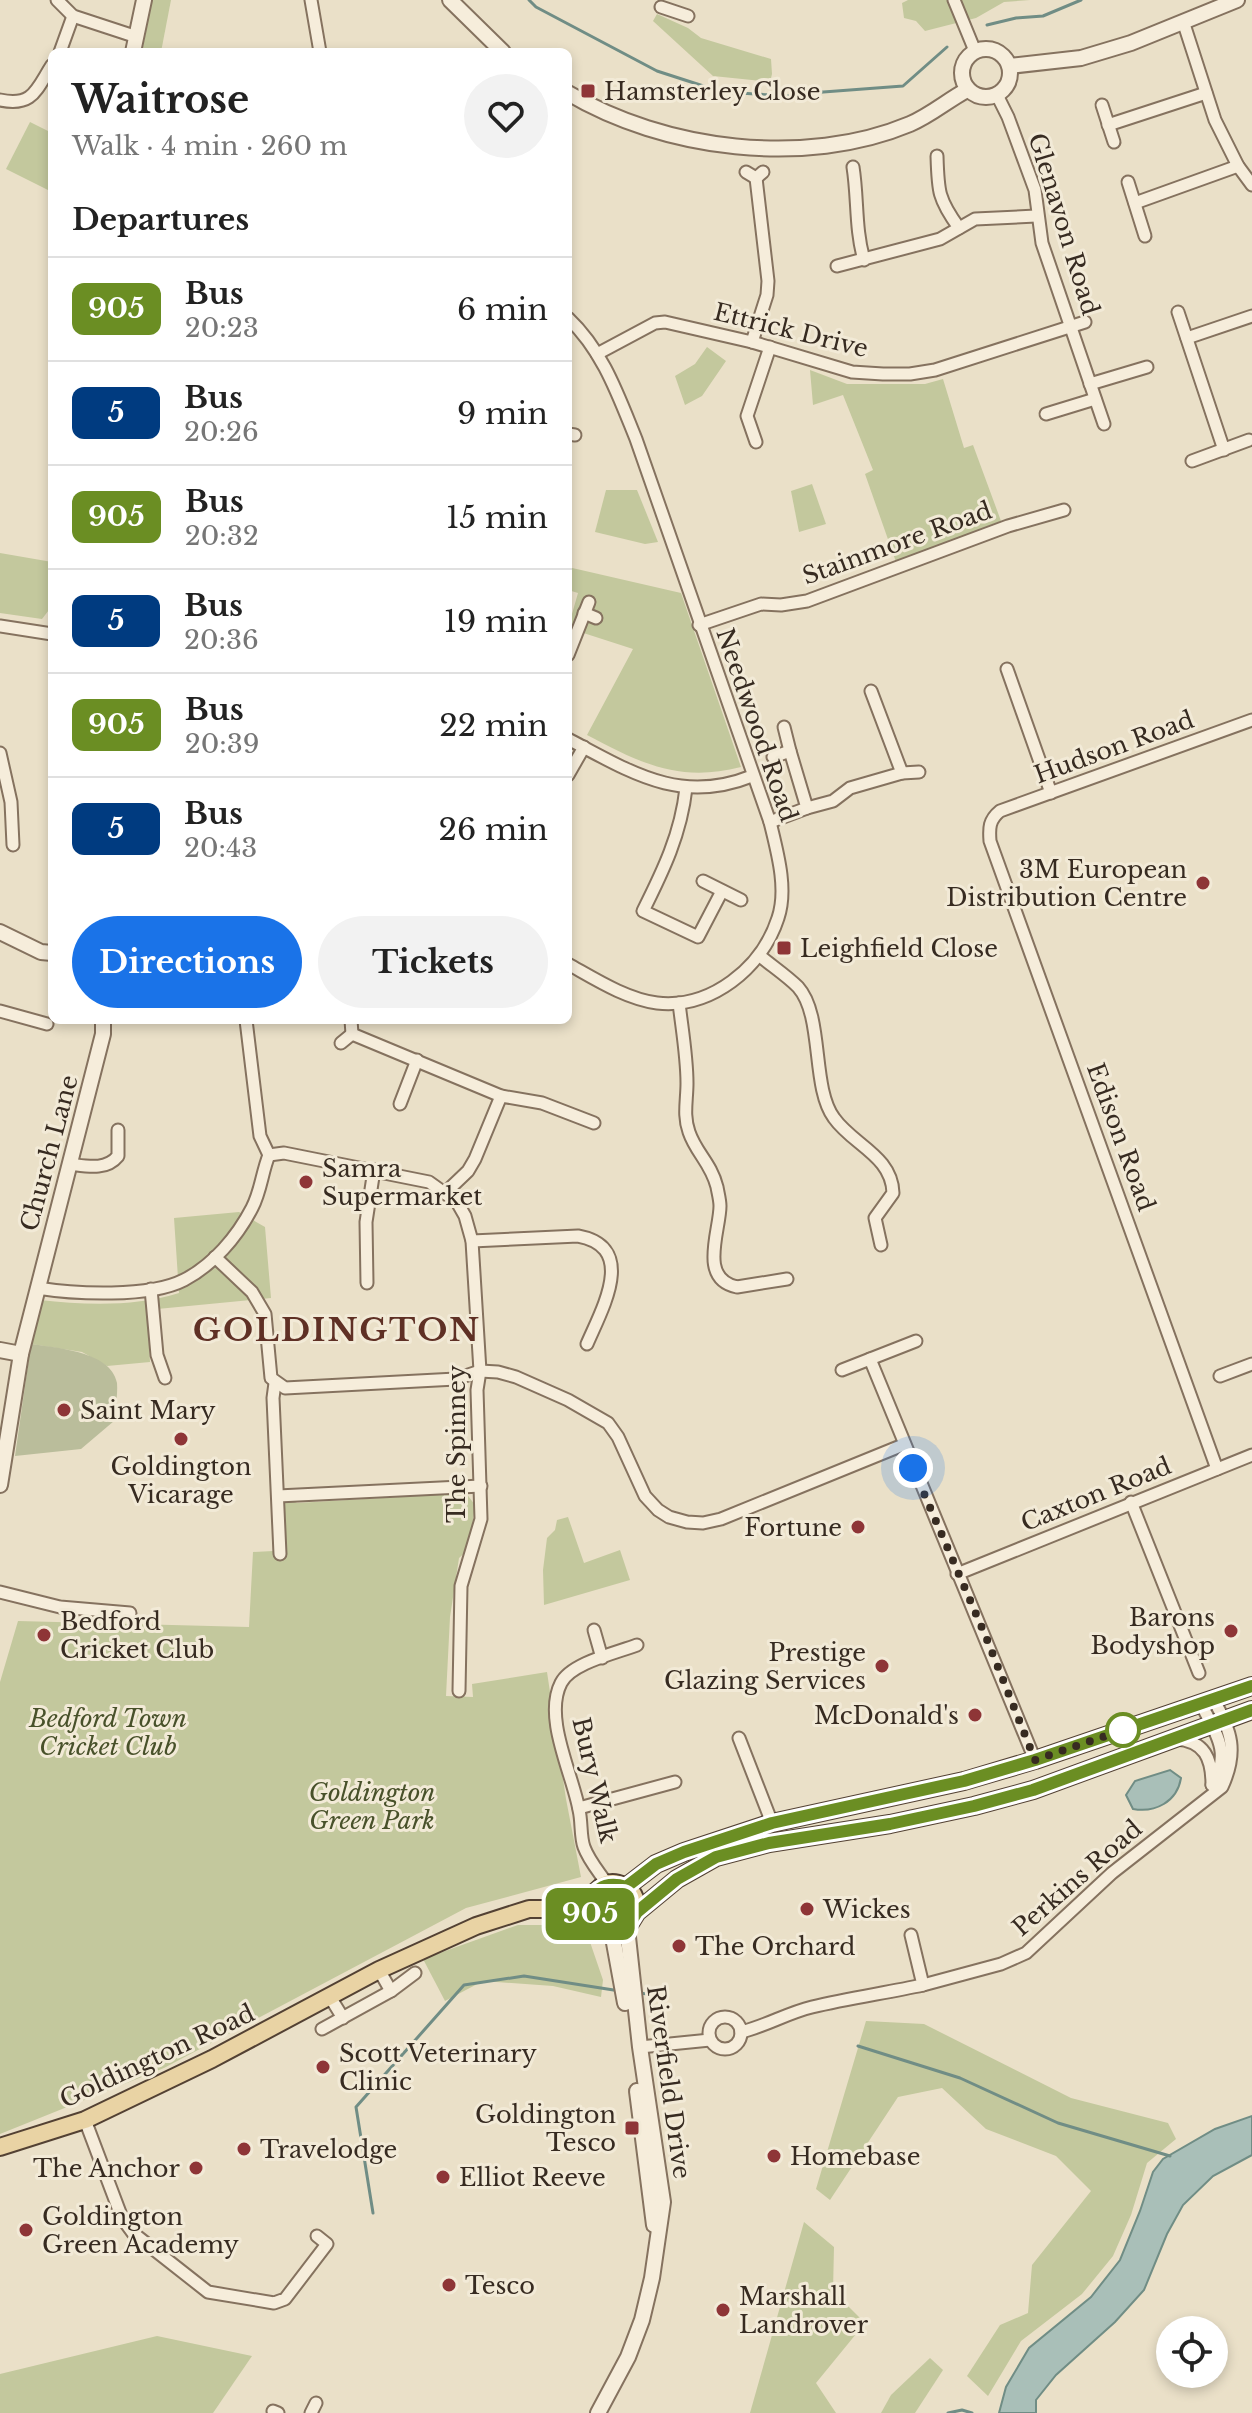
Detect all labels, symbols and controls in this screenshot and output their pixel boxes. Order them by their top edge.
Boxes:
button: heart [464,74,548,158]
text: Waitrose [72,76,249,123]
place label: Hamsterley Close [604,77,821,106]
marker: Hamsterley Close [579,82,597,100]
street label: Glenavon Road [1023,129,1105,319]
text: Walk · 4 min · 260 m [72,130,347,162]
text: Departures [72,201,249,238]
text: Bus [185,275,244,312]
text: 905 [88,291,145,326]
text: 6 min [457,291,548,328]
street label: Ettrick Drive [711,297,871,363]
text: 20:23 [185,312,259,344]
text: Bus [184,379,243,416]
text: 5 [108,395,124,430]
text: 9 min [457,395,548,432]
text: 20:26 [184,416,259,448]
text: Bus [185,483,244,520]
street label: Stainmore Road [798,495,996,591]
text: 905 [88,499,145,534]
text: 15 min [446,499,548,536]
text: 20:32 [185,520,259,552]
text: Bus [184,587,243,624]
text: 5 [108,603,124,638]
text: 19 min [444,603,548,640]
text: 20:36 [184,624,259,656]
street label: Needwood Road [710,624,804,826]
text: Bus [185,691,244,728]
street label: Hudson Road [1030,705,1198,789]
text: 905 [88,707,145,742]
text: 22 min [439,707,548,744]
text: 20:39 [185,728,259,760]
text: Bus [184,795,243,832]
text: 5 [108,811,124,846]
text: 26 min [439,811,548,848]
text: 20:43 [184,832,257,864]
place label: 3M European Distribution Centre [946,855,1187,912]
marker: 3M European Distribution Centre [1194,874,1212,892]
button: Directions [72,916,302,1008]
button: Tickets [318,916,548,1008]
place label: Leighfield Close [800,934,998,963]
marker: Leighfield Close [775,939,793,957]
street label: Edison Road [1081,1059,1161,1215]
street label: Church Lane [14,1072,84,1234]
place label: Samra Supermarket [322,1154,482,1211]
marker: Samra Supermarket [297,1173,315,1191]
district label: GOLDINGTON [193,1310,481,1350]
street label: The Spinney [442,1364,471,1523]
place label: Saint Mary [80,1396,216,1425]
marker: Saint Mary [55,1401,73,1419]
marker: Goldington Vicarage [172,1430,190,1448]
your location [893,1448,933,1488]
street label: Caxton Road [1017,1451,1175,1537]
place label: Goldington Vicarage [111,1452,251,1509]
place label: Fortune [744,1513,842,1542]
marker: Fortune [849,1518,867,1536]
place label: Barons Bodyshop [1090,1603,1215,1660]
place label: Bedford Cricket Club [60,1607,214,1664]
marker: Barons Bodyshop [1222,1622,1240,1640]
marker: Bedford Cricket Club [35,1626,53,1644]
place label: Prestige Glazing Services [664,1638,866,1695]
marker: Prestige Glazing Services [873,1657,891,1675]
place label: McDonald's [814,1701,959,1730]
park label: Bedford Town Cricket Club [28,1704,187,1761]
marker: McDonald's [966,1706,984,1724]
unlabelled marker [1106,1713,1140,1747]
street label: Bury Walk [566,1714,624,1846]
park label: Goldington Green Park [309,1778,435,1835]
street label: Perkins Road [1006,1814,1148,1942]
line badge: 905 [544,1888,636,1940]
place label: Wickes [822,1895,911,1924]
text: 905 [562,1896,618,1931]
marker: Wickes [798,1900,816,1918]
place label: The Orchard [695,1932,855,1961]
marker: The Orchard [670,1937,688,1955]
street label: Riverfield Drive [641,1983,697,2181]
street label: Goldington Road [55,1998,259,2114]
place label: Scott Veterinary Clinic [339,2039,537,2096]
marker: Scott Veterinary Clinic [314,2058,332,2076]
place label: Goldington Tesco [475,2100,616,2157]
marker: Goldington Tesco [623,2119,641,2137]
place label: Travelodge [260,2135,397,2164]
marker: Travelodge [235,2140,253,2158]
place label: Homebase [790,2142,920,2171]
marker: Homebase [765,2147,783,2165]
place label: The Anchor [33,2154,181,2183]
marker: The Anchor [187,2159,205,2177]
place label: Elliot Reeve [459,2163,606,2192]
marker: Elliot Reeve [434,2168,452,2186]
place label: Goldington Green Academy [42,2202,240,2259]
marker: Goldington Green Academy [17,2221,35,2239]
place label: Tesco [465,2271,535,2300]
marker: Tesco [440,2276,458,2294]
place label: Marshall Landrover [739,2282,869,2339]
marker: Marshall Landrover [714,2301,732,2319]
map controls [1156,2316,1228,2388]
button: locate [1156,2316,1228,2388]

